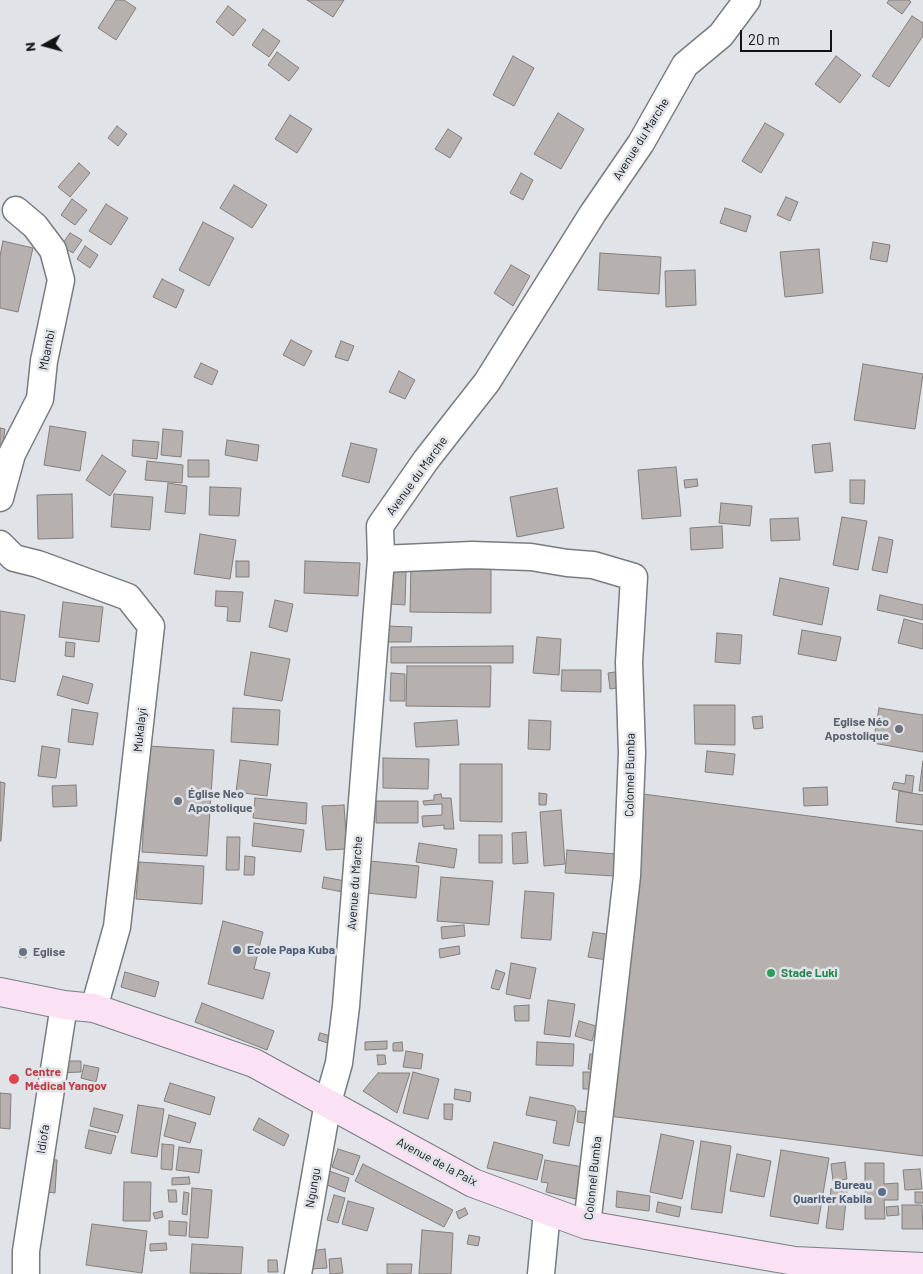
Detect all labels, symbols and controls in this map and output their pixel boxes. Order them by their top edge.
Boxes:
north arrow [20,20,70,70]
scale bar [743,20,836,52]
text: 20 m [748,30,780,48]
text: N [21,41,39,53]
street label: Avenue du Marche [610,95,672,183]
street label: Mbambi [36,329,58,371]
street label: Avenue du Marche [384,434,450,518]
street label: Mukalayi [131,707,149,753]
place label: Eglise Néo Apostolique [824,715,889,743]
marker: Eglise Néo Apostolique [893,723,905,735]
street label: Colonnel Bumba [622,733,638,817]
place label: Église Neo Apostolique [188,787,253,815]
marker: Église Neo Apostolique [172,795,184,807]
street label: Avenue du Marche [345,836,365,930]
place label: Ecole Papa Kuba [247,943,335,957]
marker: Ecole Papa Kuba [231,944,243,956]
place label: Eglise [33,945,65,959]
marker: Eglise [17,946,29,958]
place label: Stade Luki [781,966,838,980]
marker: Stade Luki [765,967,777,979]
place label: Centre Médical Yangov [25,1065,107,1093]
marker: Centre Médical Yangov [7,1072,21,1086]
street label: Idiofa [34,1123,52,1155]
street label: Avenue de la Paix [394,1135,480,1189]
street label: Colonnel Bumba [581,1136,605,1220]
street label: Ngungu [302,1167,324,1209]
place label: Bureau Quariter Kabila [793,1178,872,1206]
marker: Bureau Quariter Kabila [876,1186,888,1198]

